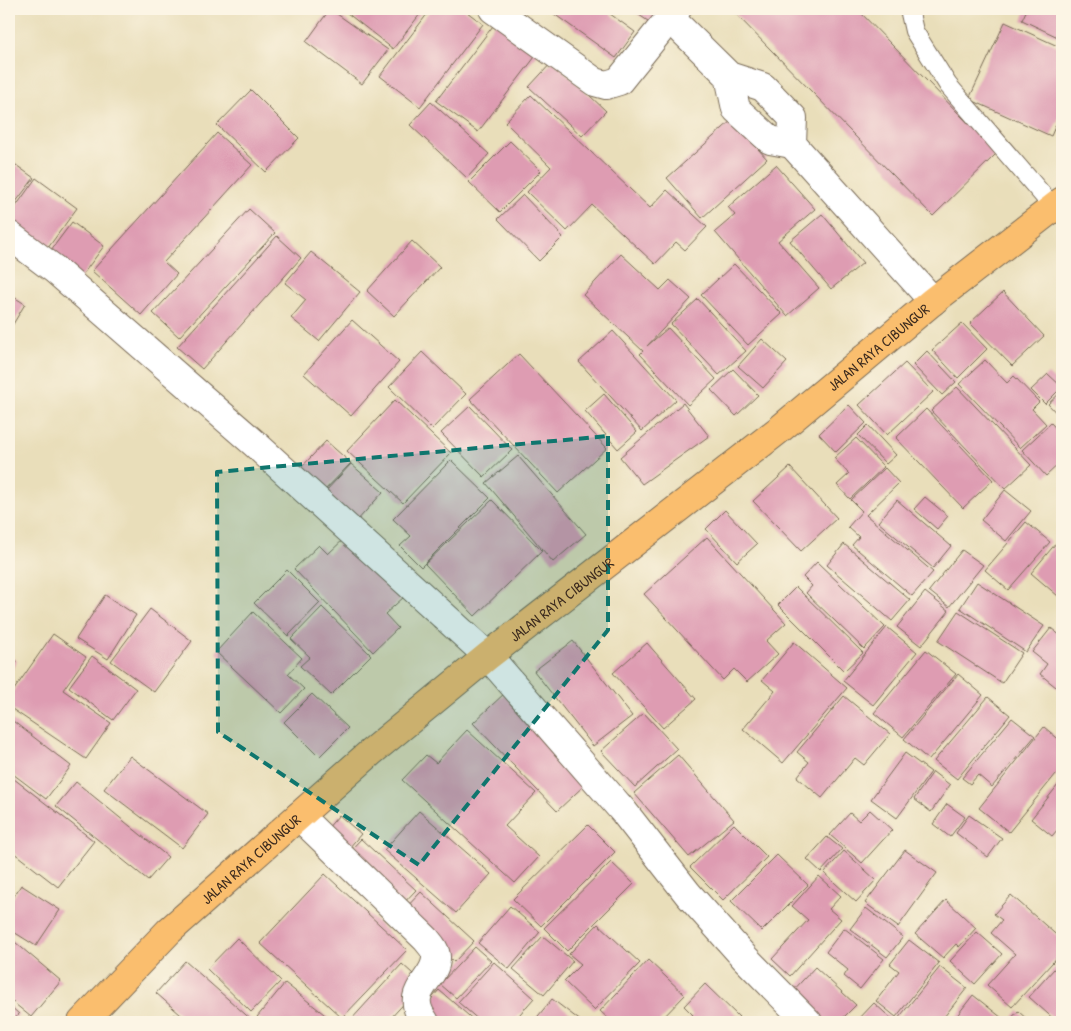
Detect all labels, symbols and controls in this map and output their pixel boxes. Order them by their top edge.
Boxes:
street label: JALAN RAYA CIBUNGUR [823,298,934,396]
street label: JALAN RAYA CIBUNGUR [505,552,618,646]
street label: JALAN RAYA CIBUNGUR [196,809,305,909]

